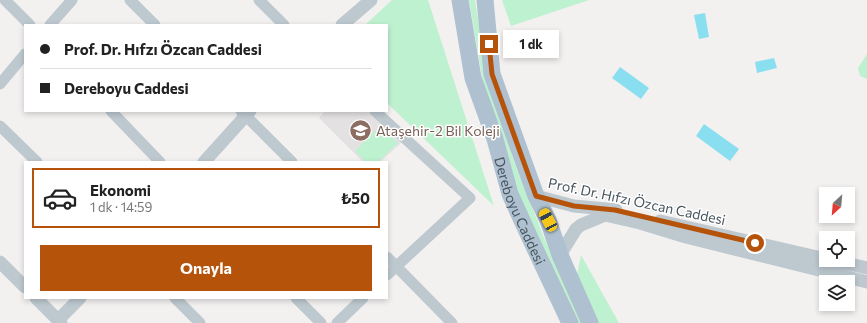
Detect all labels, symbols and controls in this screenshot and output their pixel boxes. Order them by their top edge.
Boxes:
callout: 1 dk [503,30,559,58]
route end [480,35,498,53]
text: 1 dk [519,36,543,52]
text: Prof. Dr. Hıfzı Özcan Caddesi [64,40,262,58]
text: Dereboyu Caddesi [64,79,189,97]
school or university icon: Ataşehir-2 Bil Koleji [347,117,373,143]
place label: Ataşehir-2 Bil Koleji [376,122,500,139]
street label: Dereboyu Caddesi [492,155,550,267]
street label: Prof. Dr. Hıfzı Özcan Caddesi [547,174,727,228]
icon: car [42,180,78,216]
text: Ekonomi [90,181,151,199]
north arrow [819,187,855,223]
map controls [819,187,855,311]
text: ₺50 [341,189,370,207]
text: 1 dk · 14:59 [90,199,152,215]
car [537,207,559,233]
button: locate [819,231,855,267]
route start [746,234,764,252]
button: Onayla [40,245,372,291]
button: layers [819,275,855,311]

